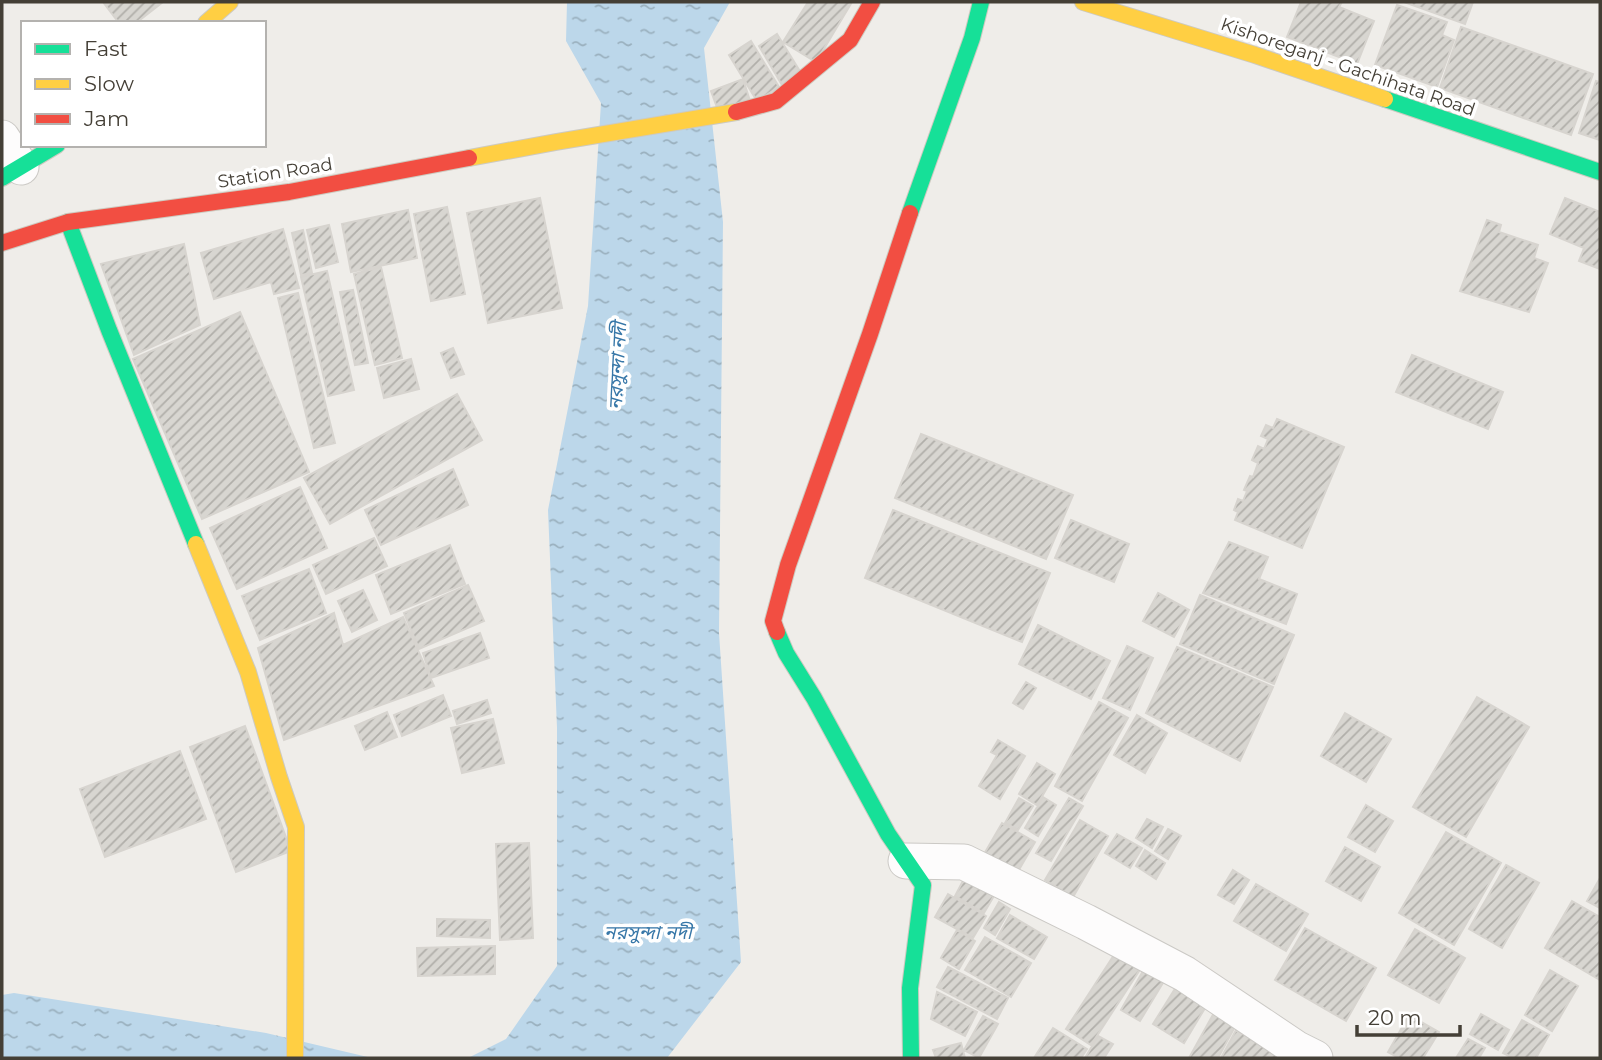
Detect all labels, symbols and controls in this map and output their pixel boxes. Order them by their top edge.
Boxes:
street label: Kishoreganj - Gachihata Road [1218,13,1478,121]
legend [21,21,266,147]
text: Fast [84,36,128,61]
text: Slow [84,71,134,96]
text: Jam [83,106,129,131]
street label: Station Road [216,153,334,193]
water label: নরসুন্দা নদী [604,318,631,410]
water label: নরসুন্দা নদী [604,921,696,944]
scale bar [1357,993,1460,1038]
text: 20 m [1368,1005,1422,1030]

